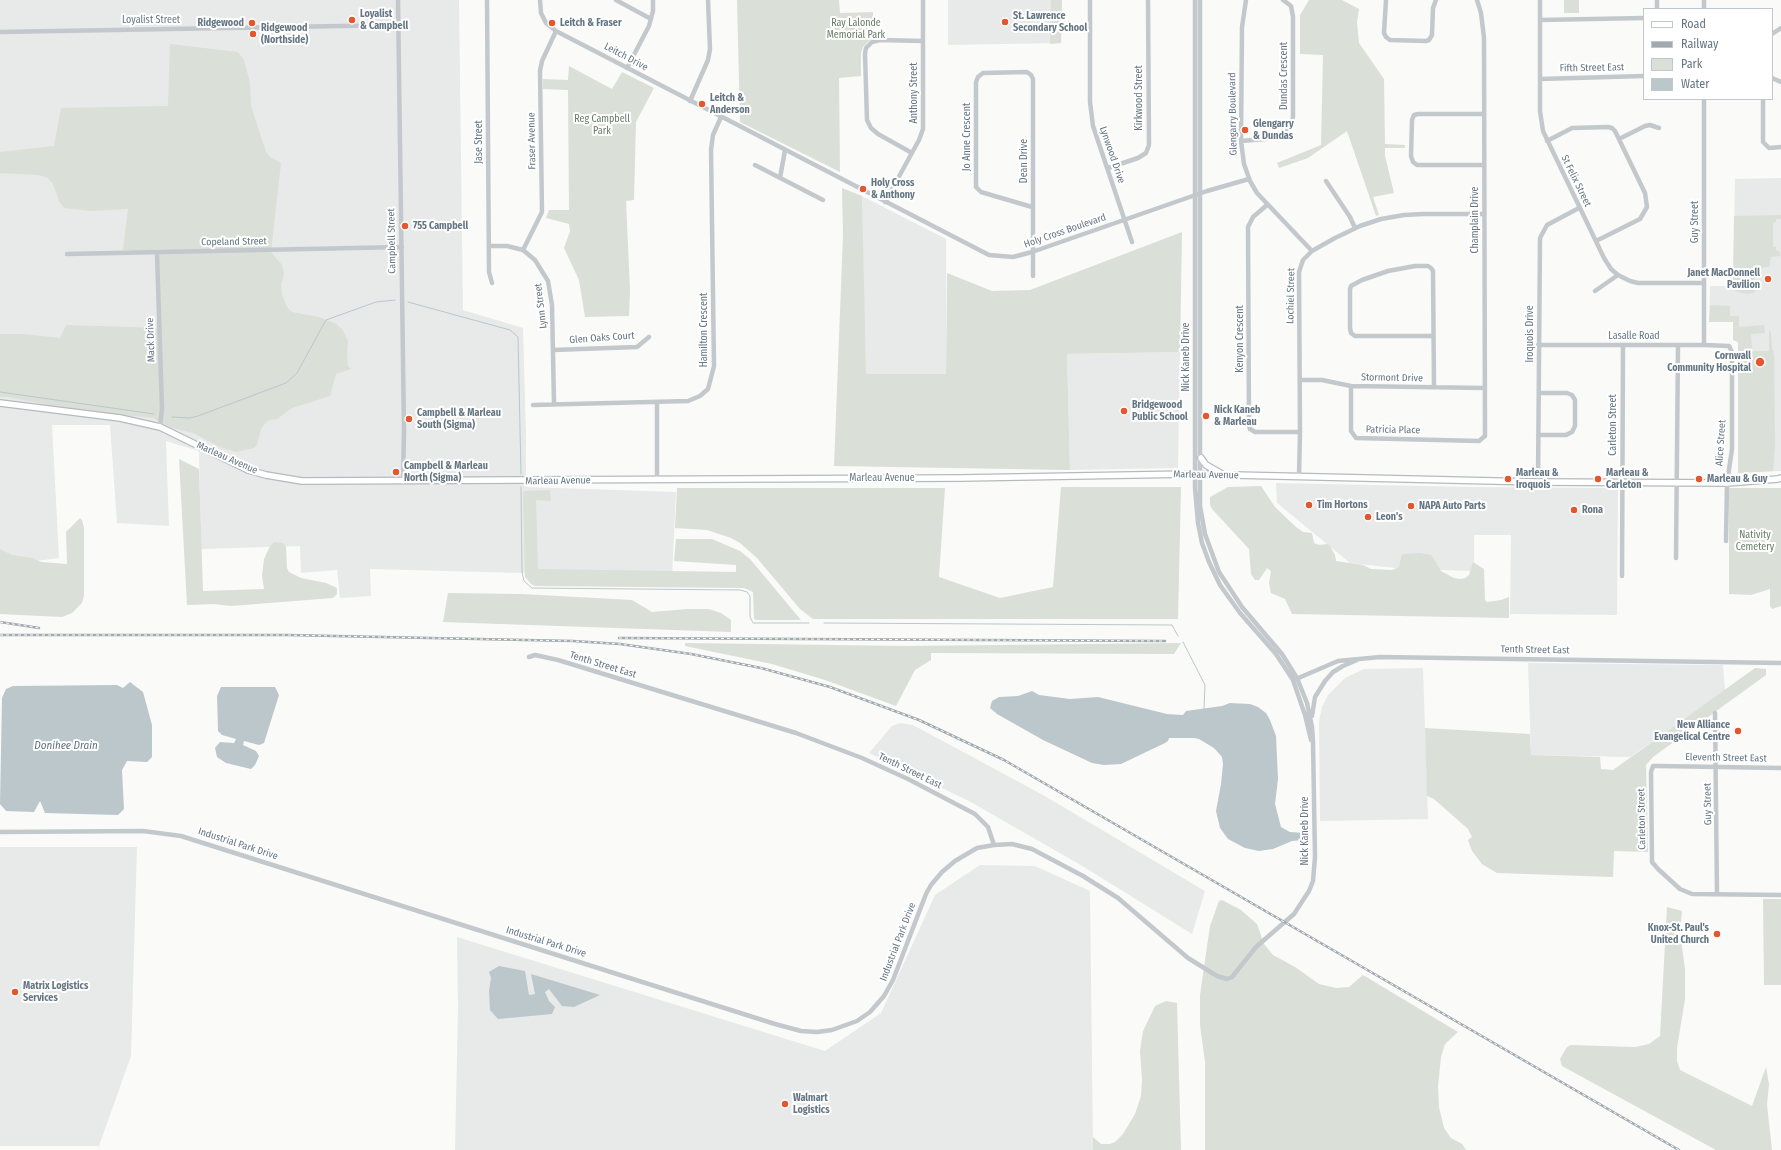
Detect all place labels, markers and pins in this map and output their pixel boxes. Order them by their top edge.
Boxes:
place label: Loyalist & Campbell [360,8,408,32]
place label: St. Lawrence Secondary School [1013,10,1087,34]
marker: Loyalist & Campbell [347,15,357,25]
place label: Ridgewood [198,17,244,29]
place label: Leitch & Fraser [560,17,622,29]
marker: St. Lawrence Secondary School [1000,17,1010,27]
marker: Ridgewood [247,18,257,28]
marker: Leitch & Fraser [547,18,557,28]
place label: Ridgewood (Northside) [261,22,308,46]
marker: Ridgewood (Northside) [248,29,258,39]
place label: Leitch & Anderson [710,92,750,116]
marker: Leitch & Anderson [697,99,707,109]
place label: Glengarry & Dundas [1253,118,1294,142]
marker: Glengarry & Dundas [1240,125,1250,135]
place label: Holy Cross & Anthony [871,177,915,200]
marker: Holy Cross & Anthony [858,184,868,194]
place label: 755 Campbell [413,220,468,232]
marker: 755 Campbell [400,221,410,231]
place label: Janet MacDonnell Pavilion [1687,267,1760,290]
marker: Janet MacDonnell Pavilion [1763,274,1773,284]
place label: Cornwall Community Hospital [1667,350,1751,374]
marker: Cornwall Community Hospital [1754,356,1766,368]
place label: Bridgewood Public School [1132,399,1188,422]
place label: Nick Kaneb & Marleau [1214,404,1261,428]
marker: Bridgewood Public School [1119,406,1129,416]
place label: Campbell & Marleau South (Sigma) [417,407,501,430]
marker: Nick Kaneb & Marleau [1201,411,1211,421]
marker: Campbell & Marleau South (Sigma) [404,414,414,424]
place label: Campbell & Marleau North (Sigma) [404,460,488,484]
marker: Campbell & Marleau North (Sigma) [391,467,401,477]
place label: Marleau & Iroquois [1516,467,1559,490]
place label: Marleau & Carleton [1606,467,1649,490]
place label: Marleau & Guy [1707,473,1768,485]
marker: Marleau & Iroquois [1503,474,1513,484]
marker: Marleau & Carleton [1593,474,1603,484]
marker: Marleau & Guy [1694,474,1704,484]
place label: Tim Hortons [1317,499,1368,511]
marker: Tim Hortons [1304,500,1314,510]
place label: NAPA Auto Parts [1419,500,1486,512]
marker: NAPA Auto Parts [1406,501,1416,511]
place label: Rona [1582,504,1603,516]
marker: Rona [1569,505,1579,515]
place label: Leon's [1376,511,1403,523]
marker: Leon's [1363,512,1373,522]
place label: New Alliance Evangelical Centre [1654,719,1730,742]
marker: New Alliance Evangelical Centre [1733,726,1743,736]
place label: Knox-St. Paul's United Church [1648,922,1709,946]
marker: Knox-St. Paul's United Church [1712,929,1722,939]
place label: Matrix Logistics Services [23,980,88,1004]
marker: Matrix Logistics Services [10,987,20,997]
place label: Walmart Logistics [793,1092,830,1116]
marker: Walmart Logistics [780,1099,790,1109]

